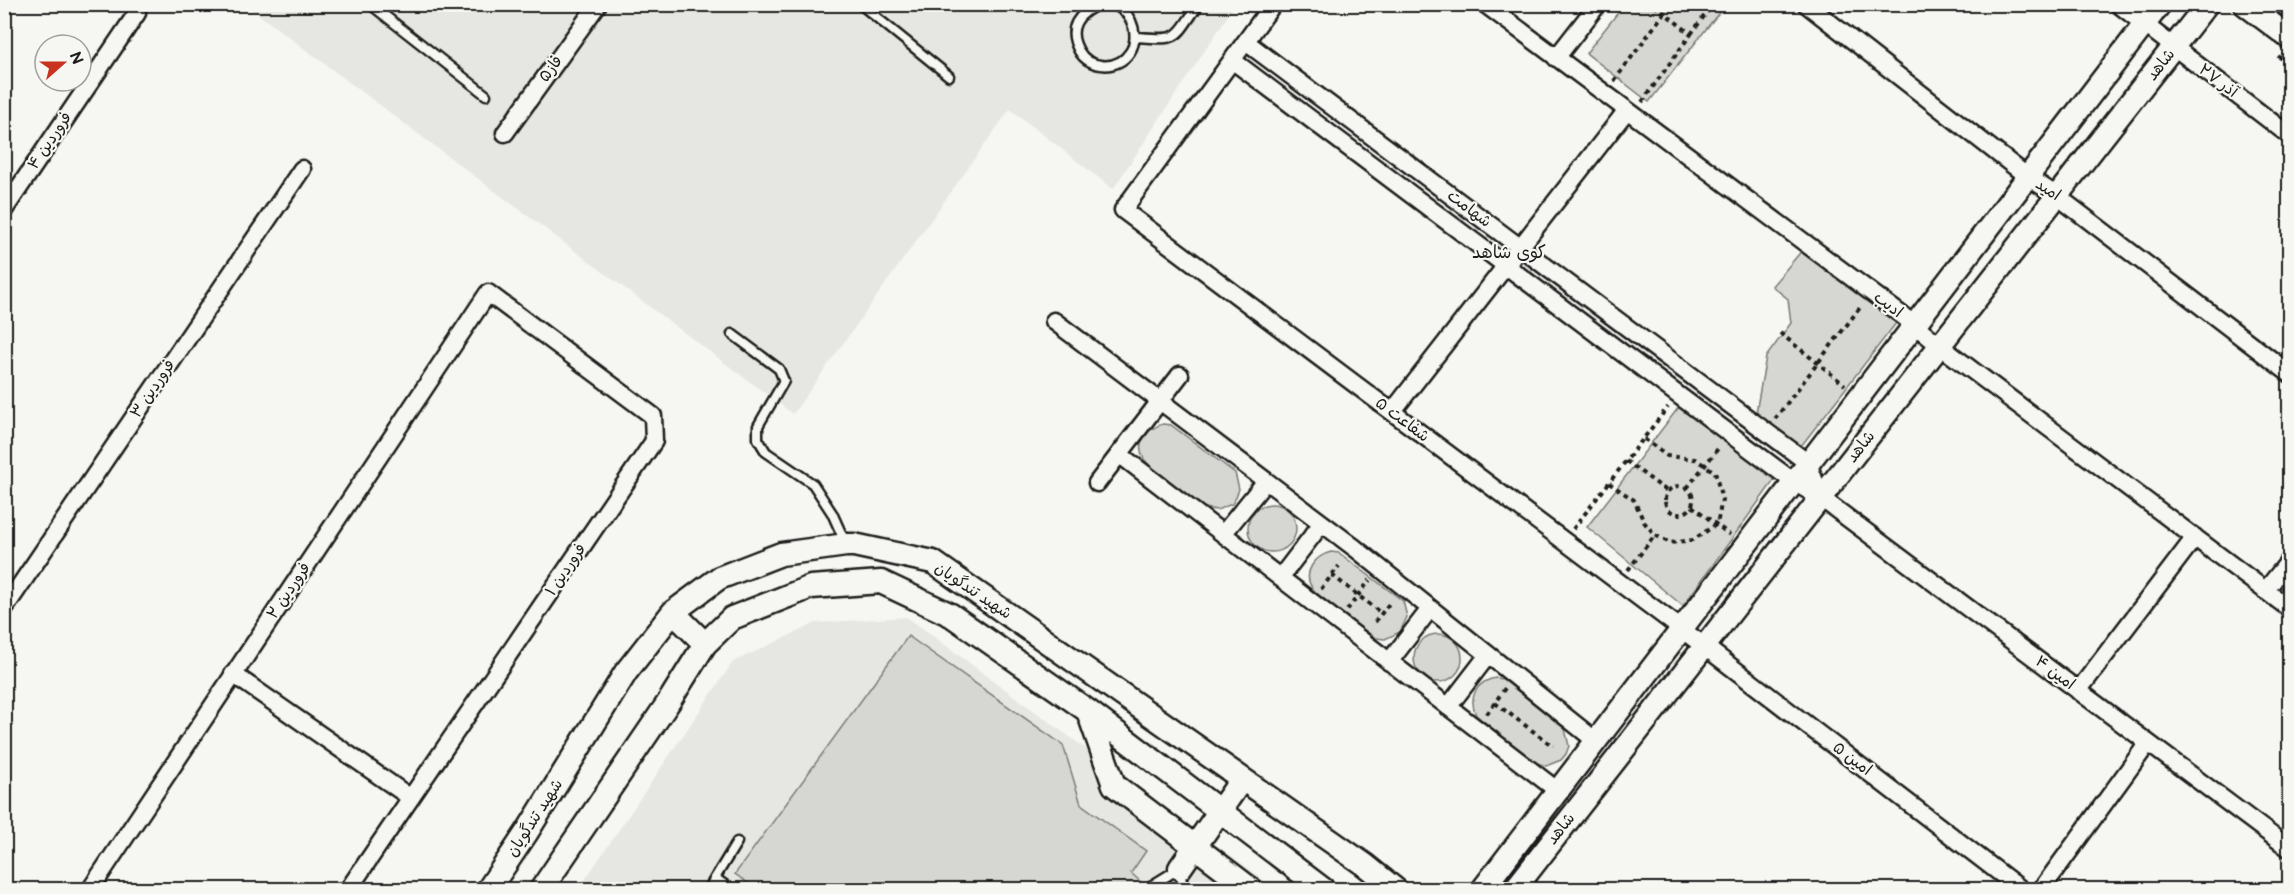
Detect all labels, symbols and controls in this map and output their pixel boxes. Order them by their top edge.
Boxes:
north arrow [33,33,93,93]
street label: شاهد [2143,45,2179,85]
text: N [65,49,87,67]
street label: فاز۵ [535,52,567,86]
street label: آذر ۲۷ [2195,60,2242,103]
street label: فروردین ۴ [24,109,76,173]
street label: امید [2032,175,2064,205]
street label: شهامت [1443,186,1495,232]
district label: کوی شاهد [1472,242,1546,263]
street label: ادیب [1870,288,1906,322]
street label: فروردین ۳ [127,356,179,422]
street label: شفاعت ۵ [1371,394,1433,446]
street label: شاهد [1843,427,1879,467]
street label: فروردین ۱ [542,540,590,600]
street label: شهید تندگویان [931,557,1016,624]
street label: فروردین ۲ [263,559,315,623]
street label: امین ۴ [2031,652,2079,694]
street label: امین ۵ [1829,738,1875,780]
street label: شهید تندگویان [502,775,567,860]
street label: شاهد [1543,809,1579,849]

